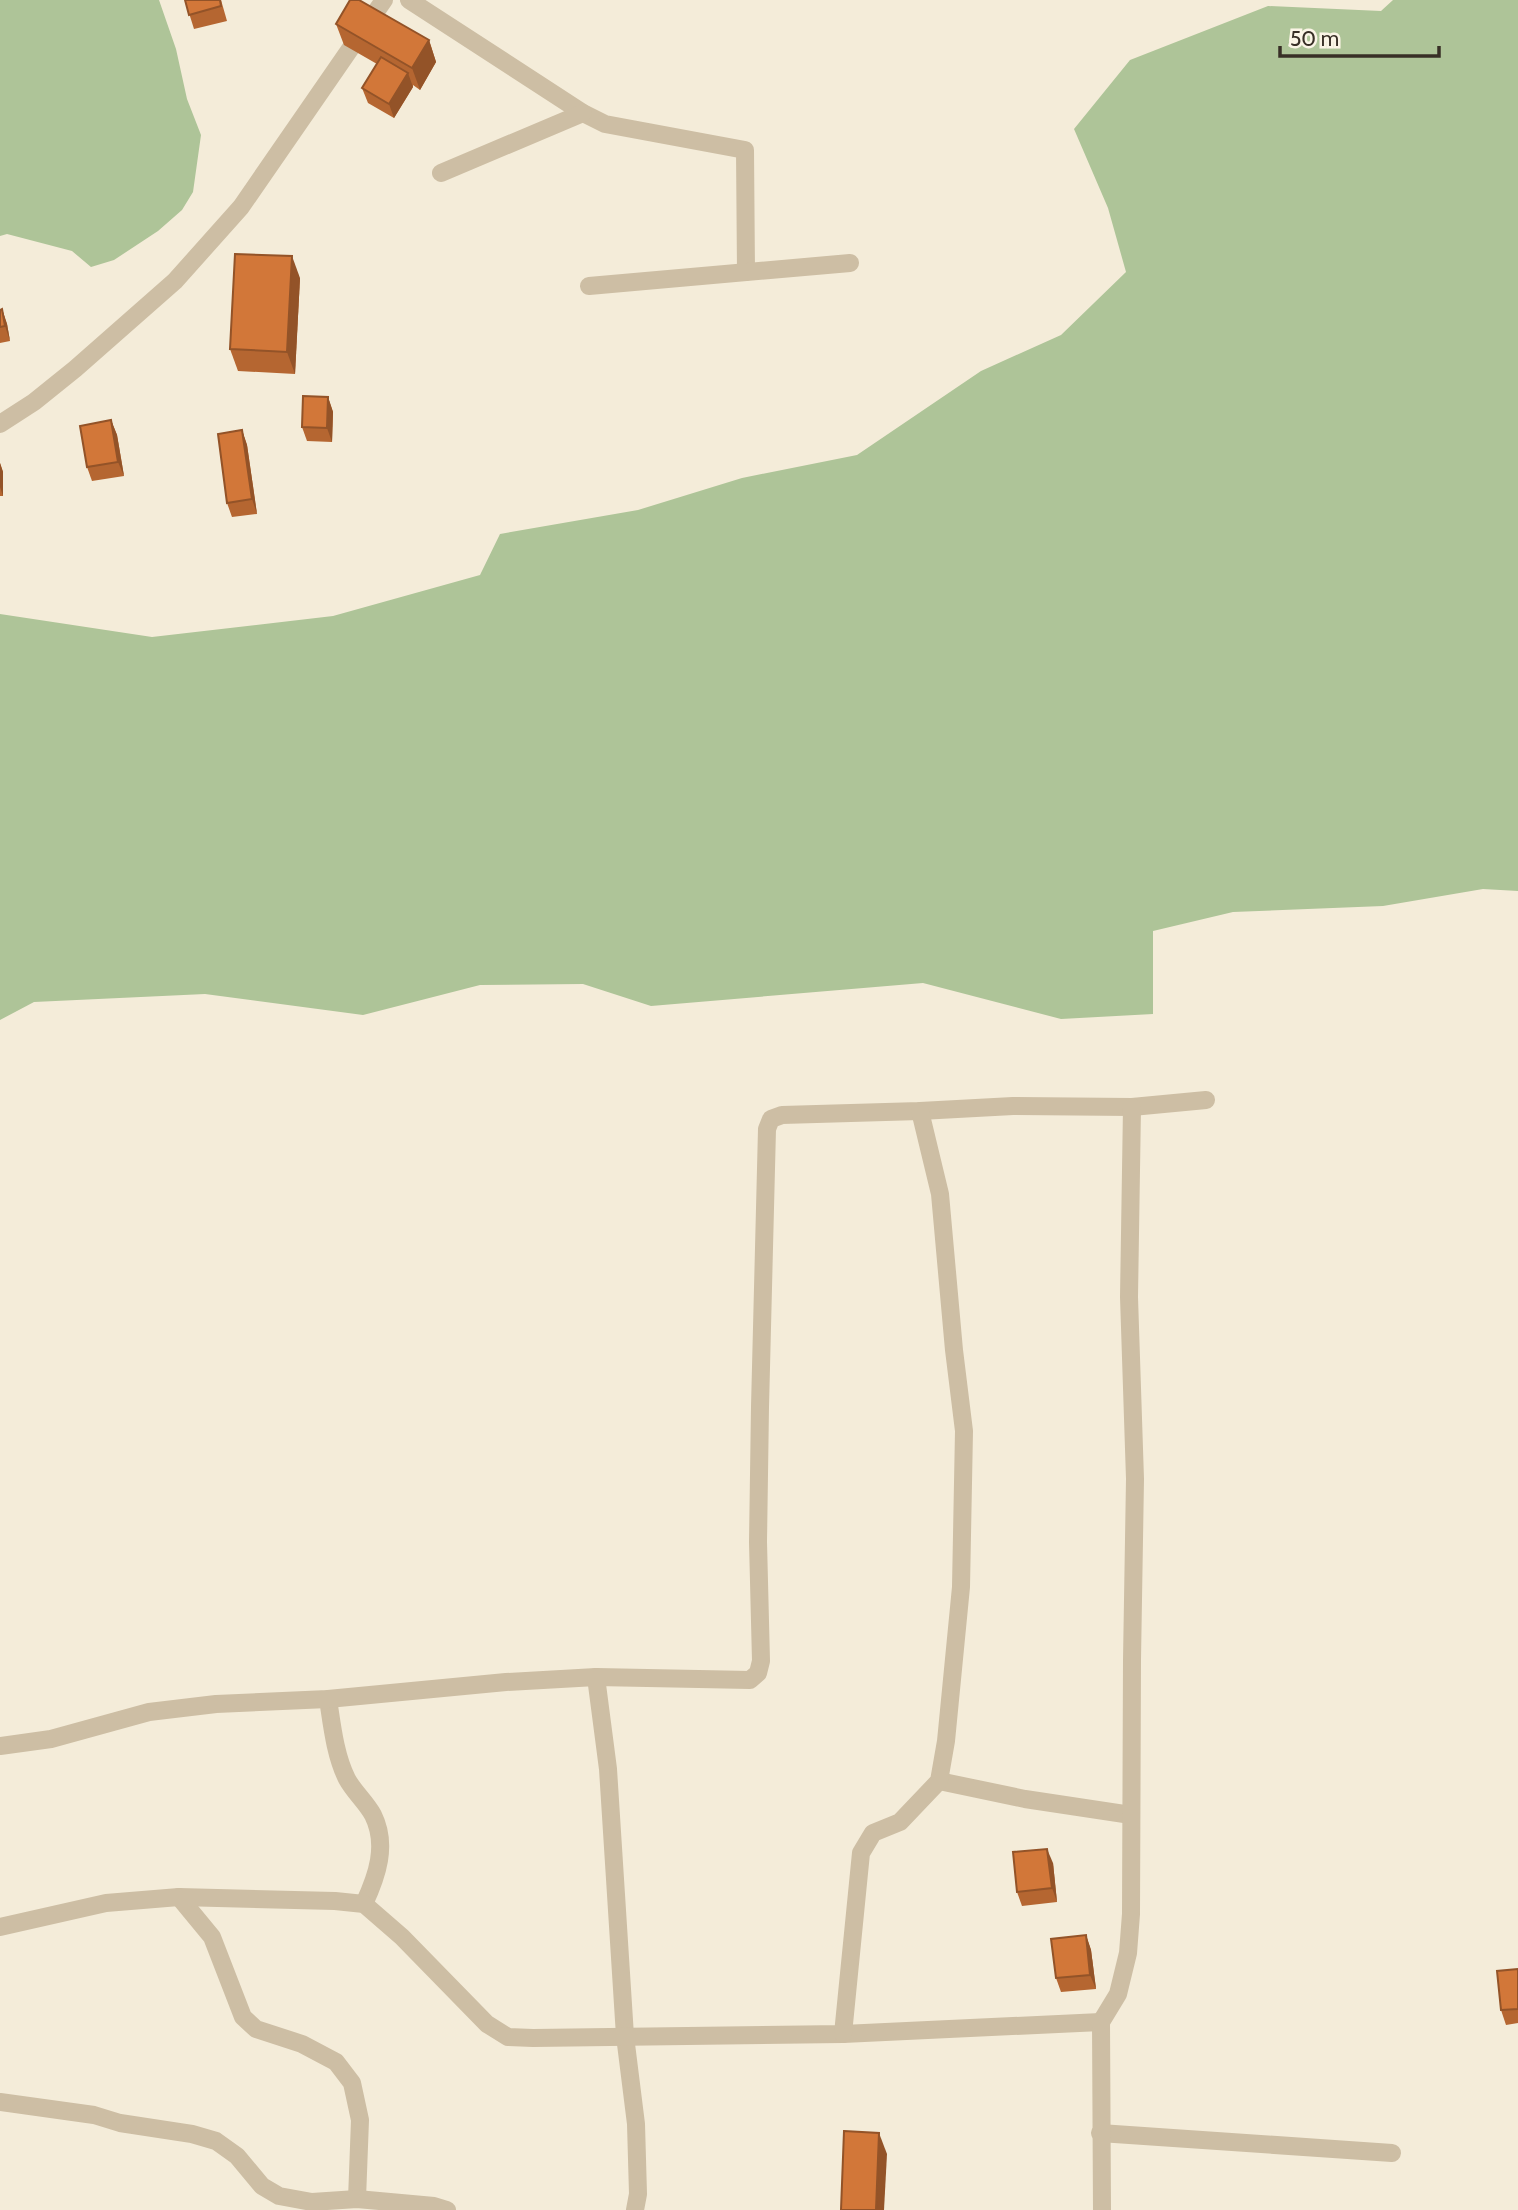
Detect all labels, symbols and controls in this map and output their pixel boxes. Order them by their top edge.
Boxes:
scale bar [1280,14,1439,58]
text: 50 m [1290,26,1339,51]

